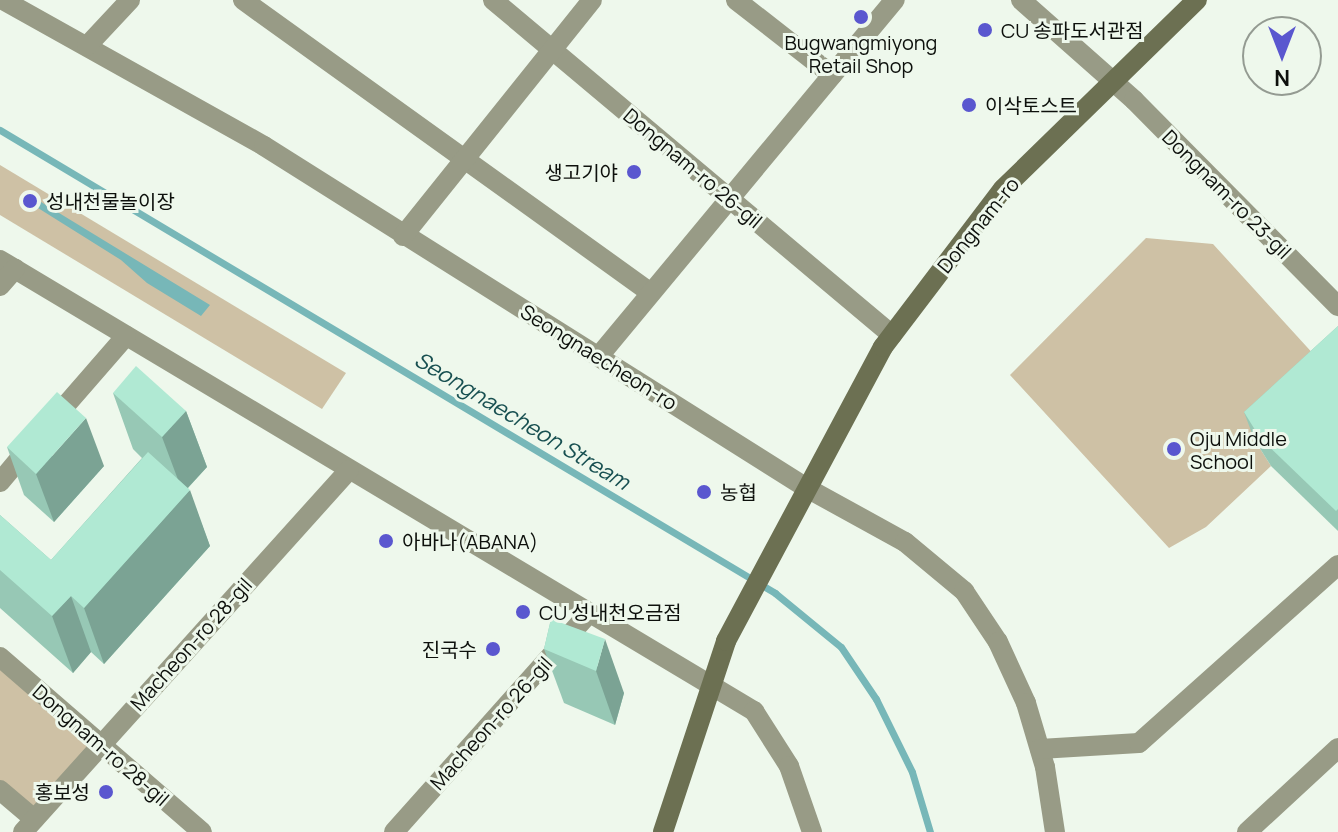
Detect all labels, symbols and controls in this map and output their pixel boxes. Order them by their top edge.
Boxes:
marker: Bugwangmiyong Retail Shop [852,8,870,26]
north arrow [1242,16,1322,96]
place label: CU 송파도서관점 [1001,18,1144,42]
marker: CU 송파도서관점 [976,21,994,39]
place label: Bugwangmiyong Retail Shop [785,30,937,77]
text: N [1274,63,1290,93]
place label: 이삭토스트 [985,93,1077,117]
marker: 이삭토스트 [960,96,978,114]
street label: Dongnam-ro 26-gil [619,103,767,233]
street label: Dongnam-ro 23-gil [1158,125,1296,263]
place label: 생고기야 [544,160,618,184]
marker: 생고기야 [625,163,643,181]
street label: Dongnam-ro [932,172,1024,278]
place label: 성내천물놀이장 [46,189,175,213]
marker: 성내천물놀이장 [21,192,39,210]
street label: Seongnaecheon-ro [516,299,682,415]
water label: Seongnaecheon Stream [410,346,634,496]
place label: Oju Middle School [1190,426,1287,473]
marker: Oju Middle School [1165,440,1183,458]
place label: 농협 [720,480,757,504]
marker: 농협 [695,483,713,501]
place label: 아바나(ABANA) [402,529,538,553]
marker: 아바나(ABANA) [377,532,395,550]
street label: Macheon-ro 28-gil [125,573,257,715]
place label: CU 성내천오금점 [539,600,682,624]
marker: CU 성내천오금점 [514,603,532,621]
place label: 진국수 [422,637,477,661]
marker: 진국수 [484,640,502,658]
street label: Macheon-ro 26-gil [425,651,557,795]
street label: Dongnam-ro 28-gil [28,679,174,811]
place label: 홍보성 [35,780,90,804]
marker: 홍보성 [97,783,115,801]

